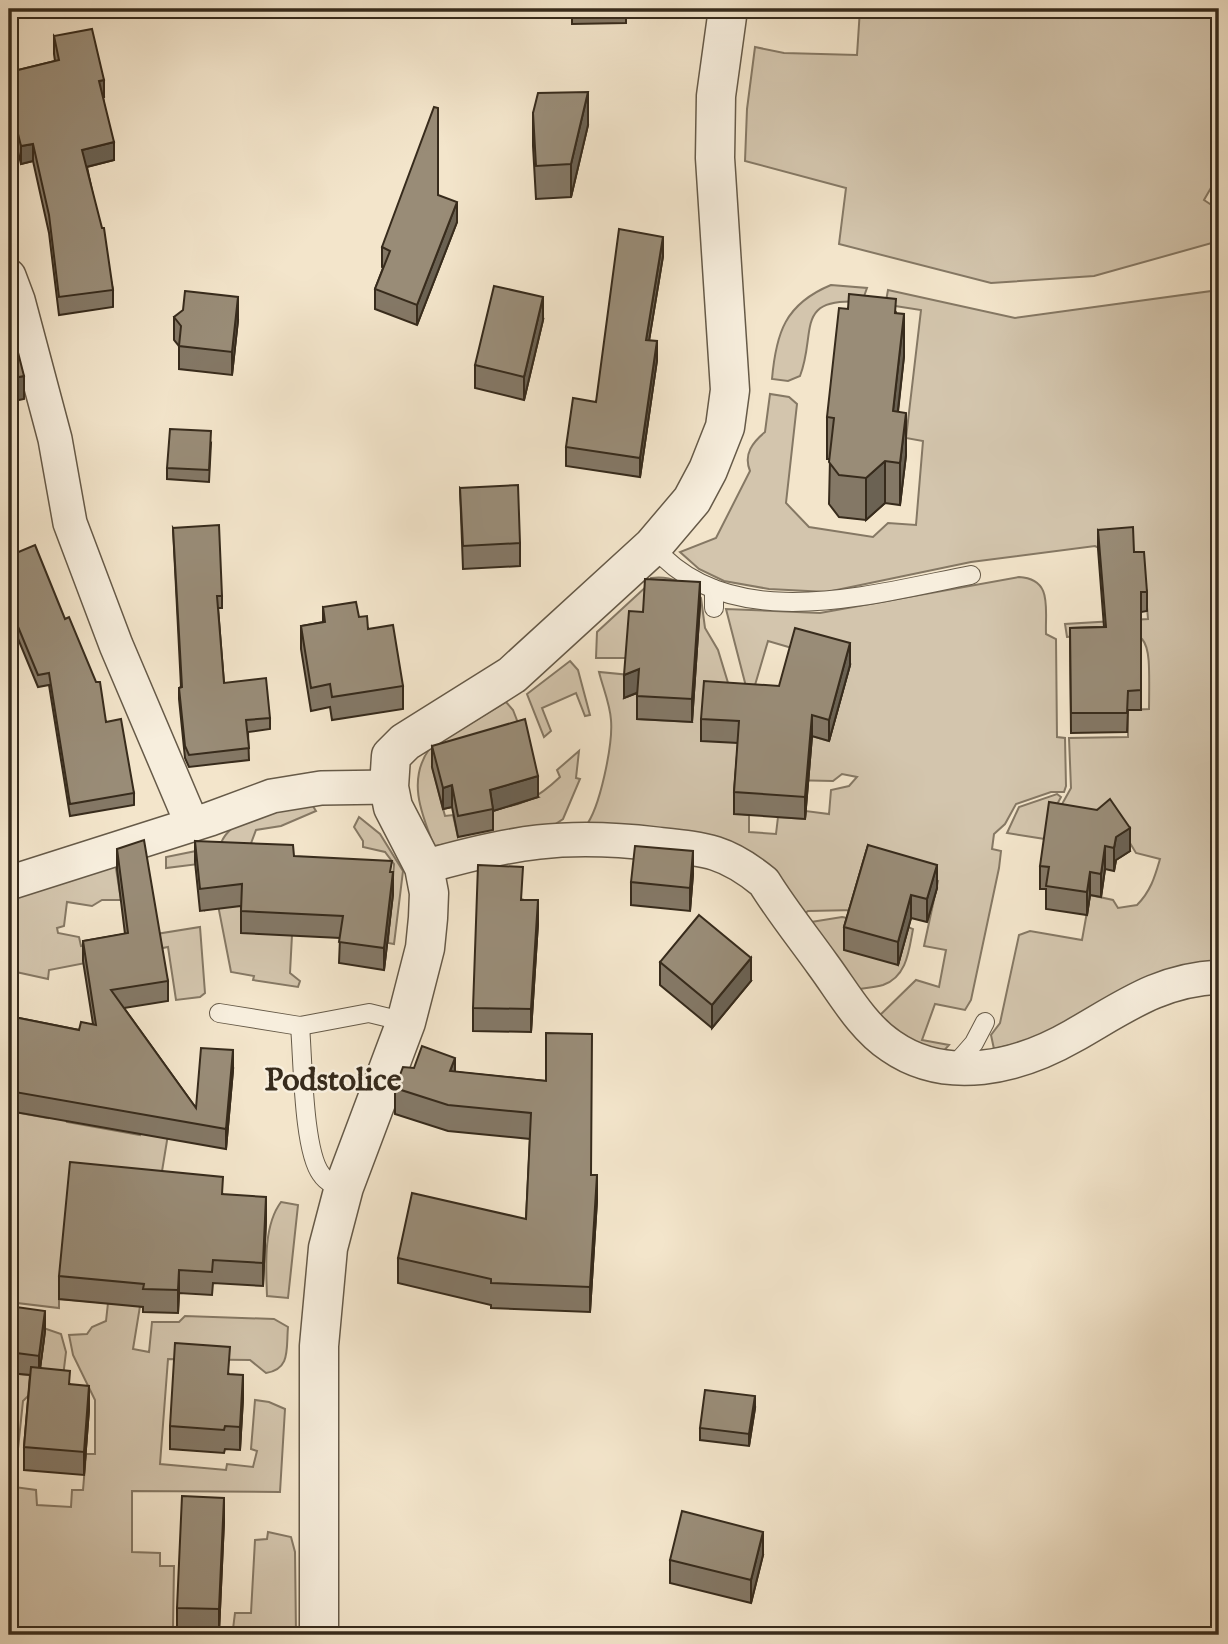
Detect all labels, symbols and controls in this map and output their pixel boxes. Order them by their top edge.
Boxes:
district label: Podstolice [264,1061,402,1102]

